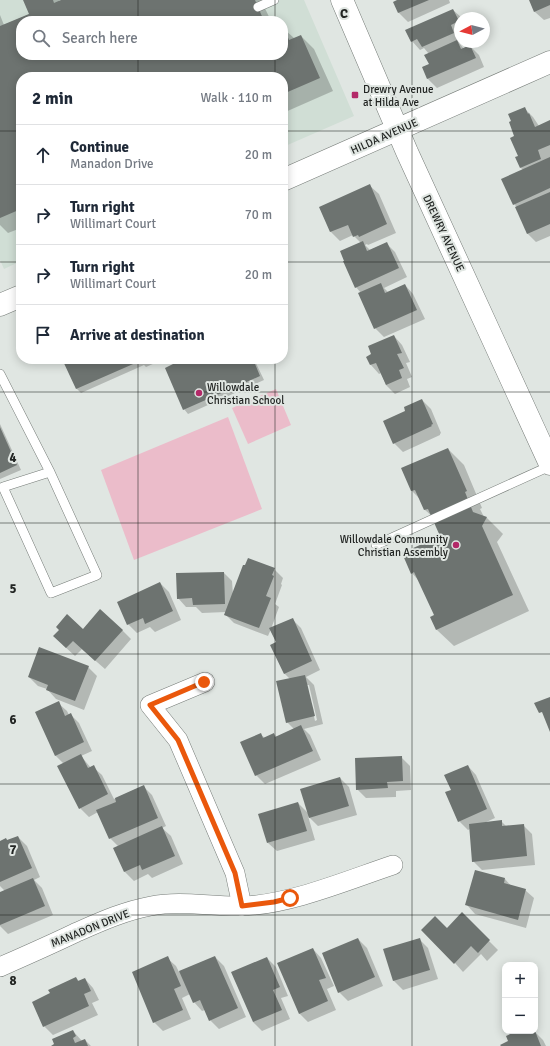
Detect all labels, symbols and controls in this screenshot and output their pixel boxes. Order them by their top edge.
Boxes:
text: C [340,6,348,22]
north arrow [454,12,490,48]
search box [16,16,288,60]
icon: search [30,27,52,49]
text: Search here [62,29,138,47]
place label: Drewry Avenue at Hilda Ave [363,83,434,109]
text: 2 min [32,88,73,109]
text: Walk · 110 m [201,90,272,106]
marker: Drewry Avenue at Hilda Ave [350,90,360,100]
street label: HILDA AVENUE [349,116,420,157]
text: Continue [70,138,129,156]
icon: ahead [32,144,54,166]
text: 20 m [245,147,272,163]
text: Manadon Drive [70,156,153,172]
street label: DREWRY AVENUE [420,193,467,274]
text: Turn right [70,198,135,216]
icon: right [32,204,54,226]
text: 70 m [245,207,272,223]
text: Willimart Court [70,216,156,232]
text: Turn right [70,258,135,276]
icon: right [32,264,54,286]
text: 20 m [245,267,272,283]
text: Willimart Court [70,276,156,292]
icon: arrive [32,324,54,346]
text: Arrive at destination [70,326,205,344]
place label: Willowdale Christian School [207,381,285,407]
marker: Willowdale Christian School [194,388,204,398]
text: 4 [9,450,17,466]
place label: Willowdale Community Christian Assembly [340,533,449,559]
marker: Willowdale Community Christian Assembly [451,540,461,550]
text: 5 [9,581,17,597]
route end [195,673,213,691]
text: 6 [9,712,17,728]
text: 7 [9,842,17,858]
route start [281,889,299,907]
street label: MANADON DRIVE [49,907,131,950]
map controls [502,962,538,1034]
button: + [502,962,538,998]
text: 8 [9,973,17,989]
button: − [502,998,538,1034]

